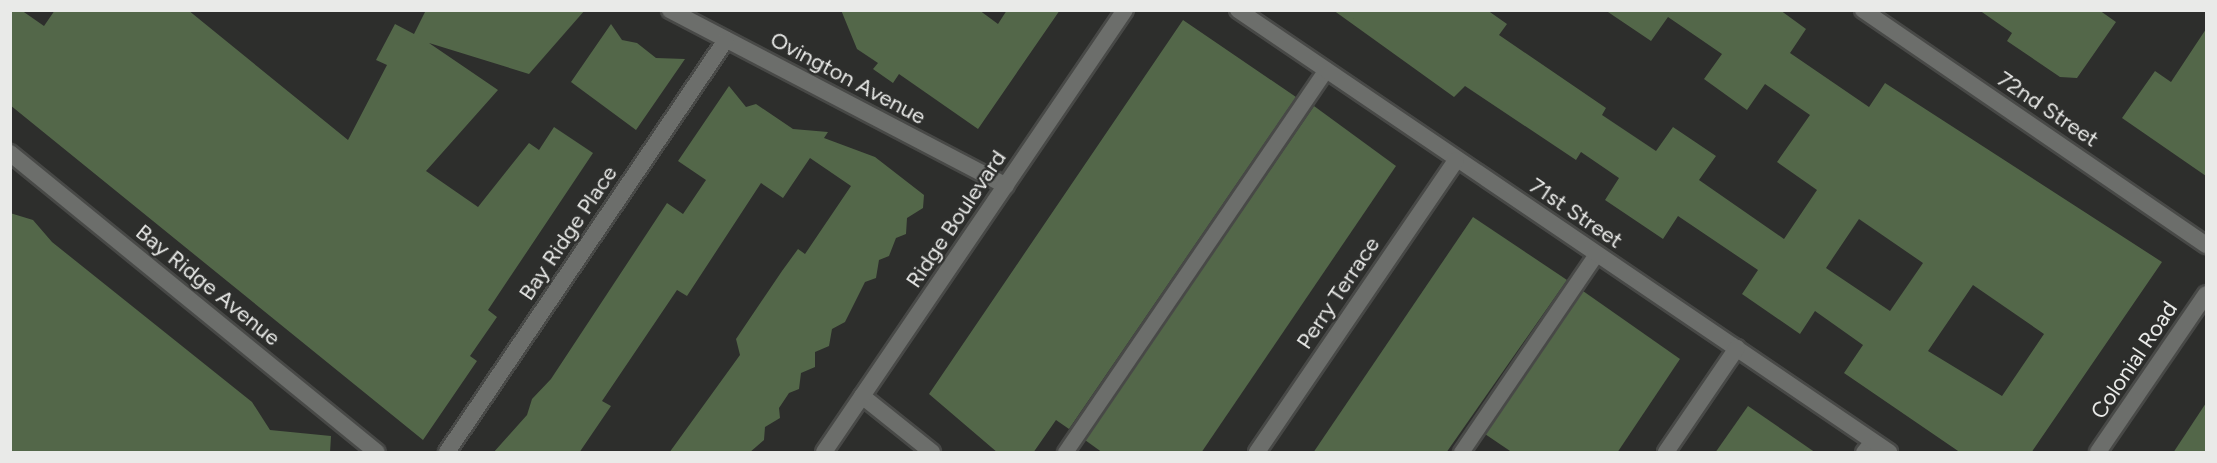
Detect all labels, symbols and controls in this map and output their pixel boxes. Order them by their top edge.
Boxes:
street label: Ovington Avenue [766,26,930,130]
street label: 72nd Street [1992,66,2104,152]
street label: Ridge Boulevard [900,145,1012,293]
street label: Bay Ridge Place [513,161,623,305]
street label: 71st Street [1524,172,1628,254]
street label: Bay Ridge Avenue [131,219,285,351]
street label: Perry Terrace [1291,232,1385,354]
street label: Colonial Road [2085,296,2183,424]

